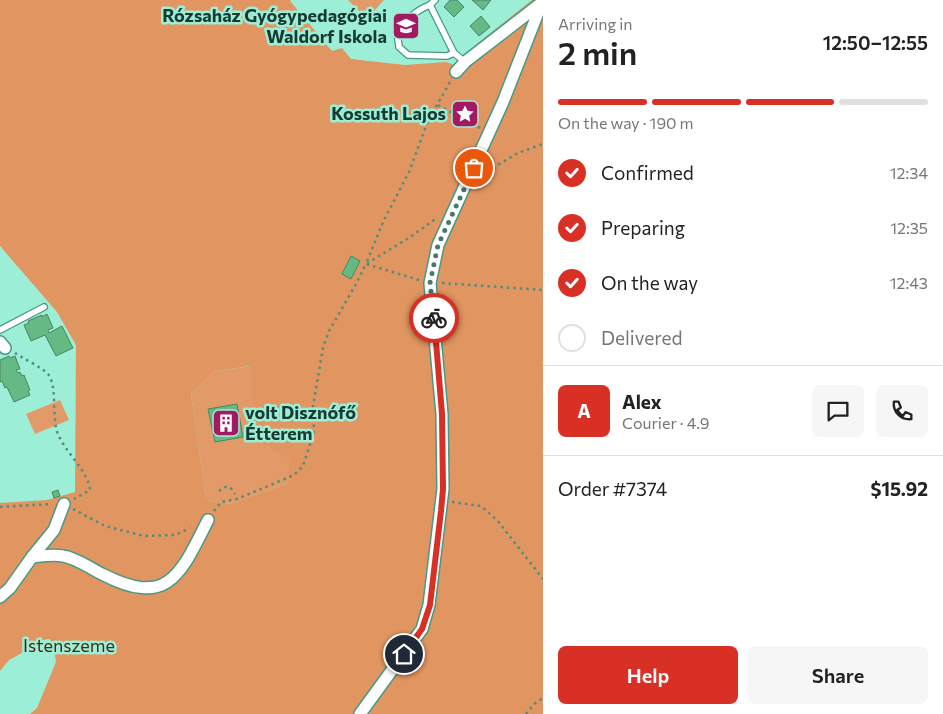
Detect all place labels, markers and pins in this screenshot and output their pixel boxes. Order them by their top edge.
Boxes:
place label: Rózsaház Gyógypedagógiai Waldorf Iskola [162,4,387,47]
school or university icon: Rózsaház Gyógypedagógiai Waldorf Iskola [391,11,421,41]
place icon: Kossuth Lajos [450,99,480,129]
place label: Kossuth Lajos [331,102,446,124]
pin [453,147,495,189]
place label: volt Disznófő Étterem [245,401,356,444]
building icon: volt Disznófő Étterem [211,408,241,438]
pin [383,633,425,675]

